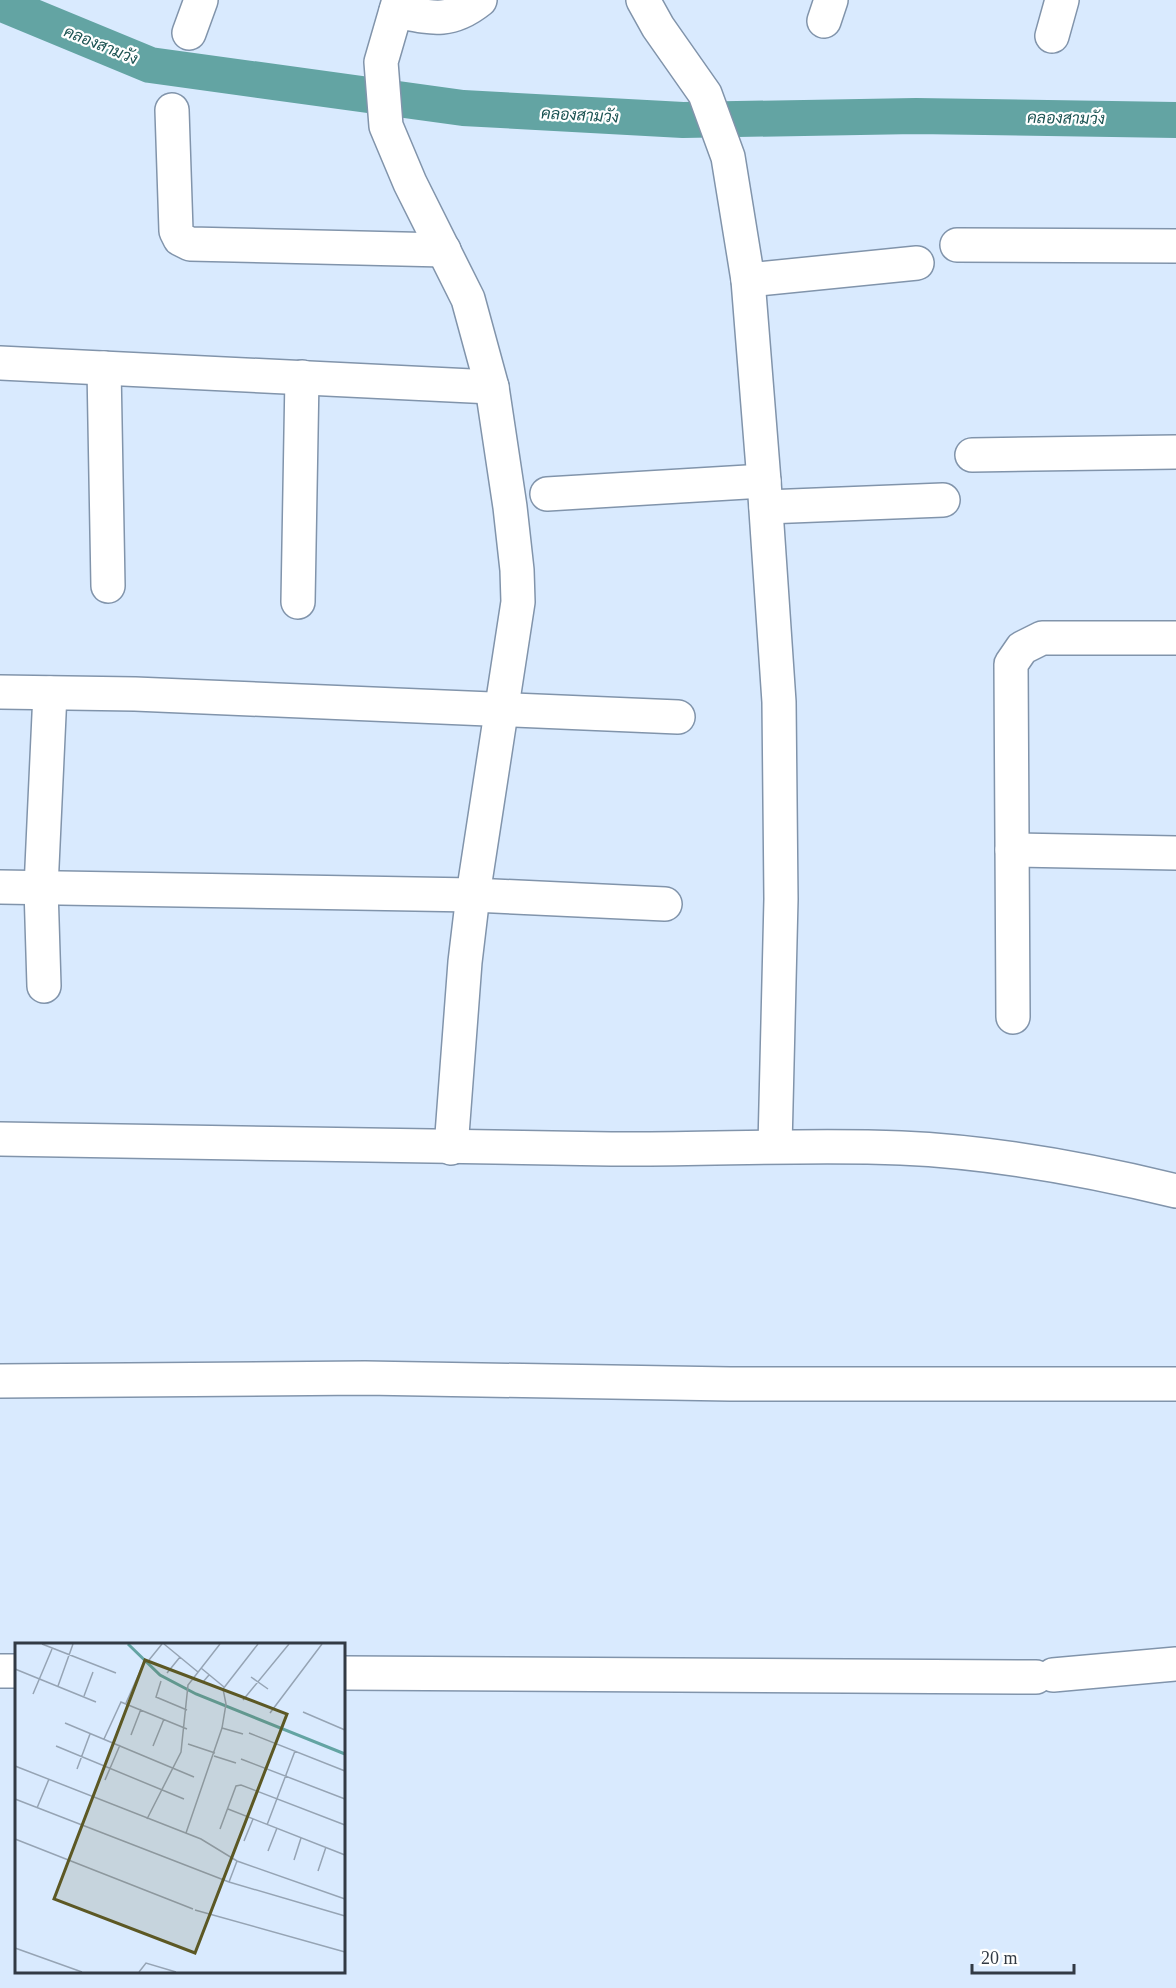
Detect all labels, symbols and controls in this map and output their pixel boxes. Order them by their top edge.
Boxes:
water label: คลองสามวัง [62,21,141,67]
water label: คลองสามวัง [541,102,619,126]
water label: คลองสามวัง [1027,107,1105,127]
inset map [15,1643,345,1973]
scale bar [972,1937,1074,1975]
text: 20 m [981,1948,1018,1968]

